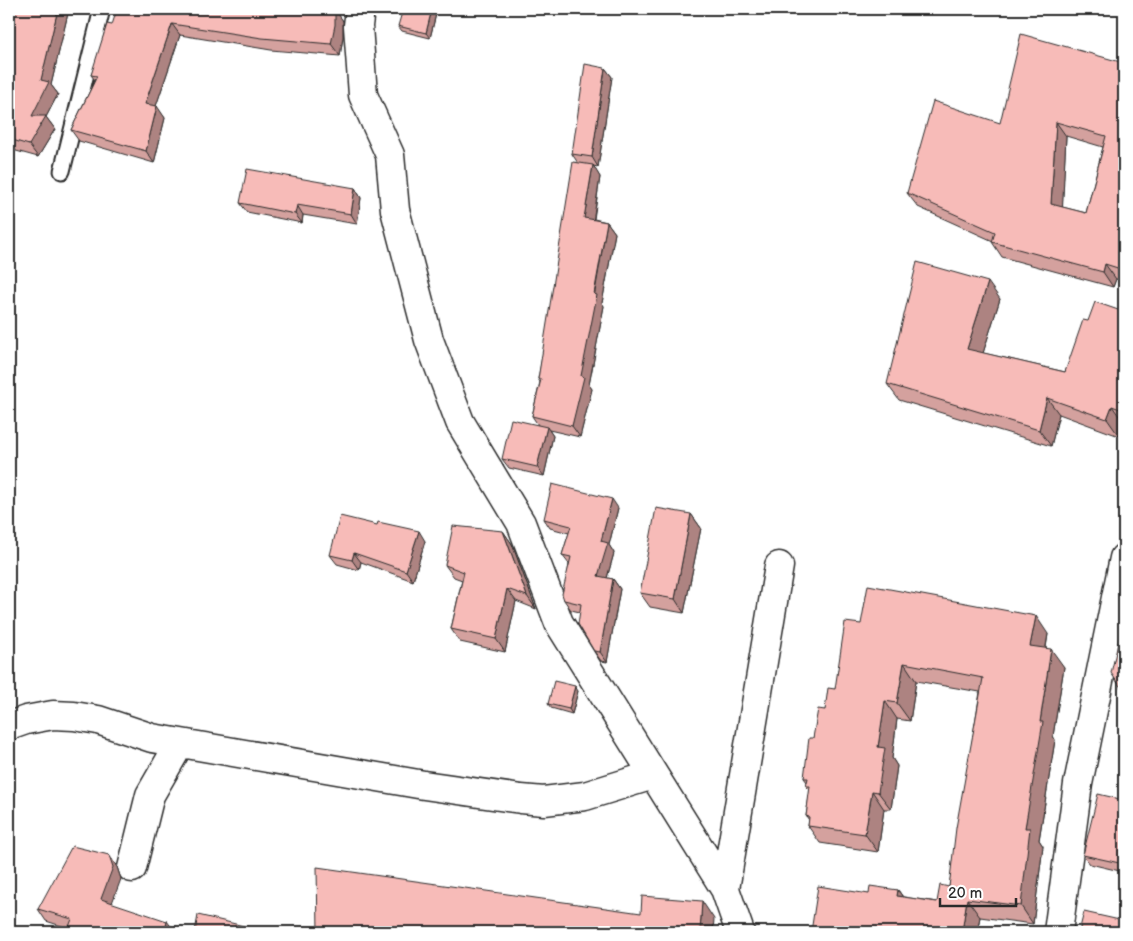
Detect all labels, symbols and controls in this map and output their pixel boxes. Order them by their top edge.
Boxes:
scale bar [940,876,1017,908]
text: 20 m [948,884,982,903]

